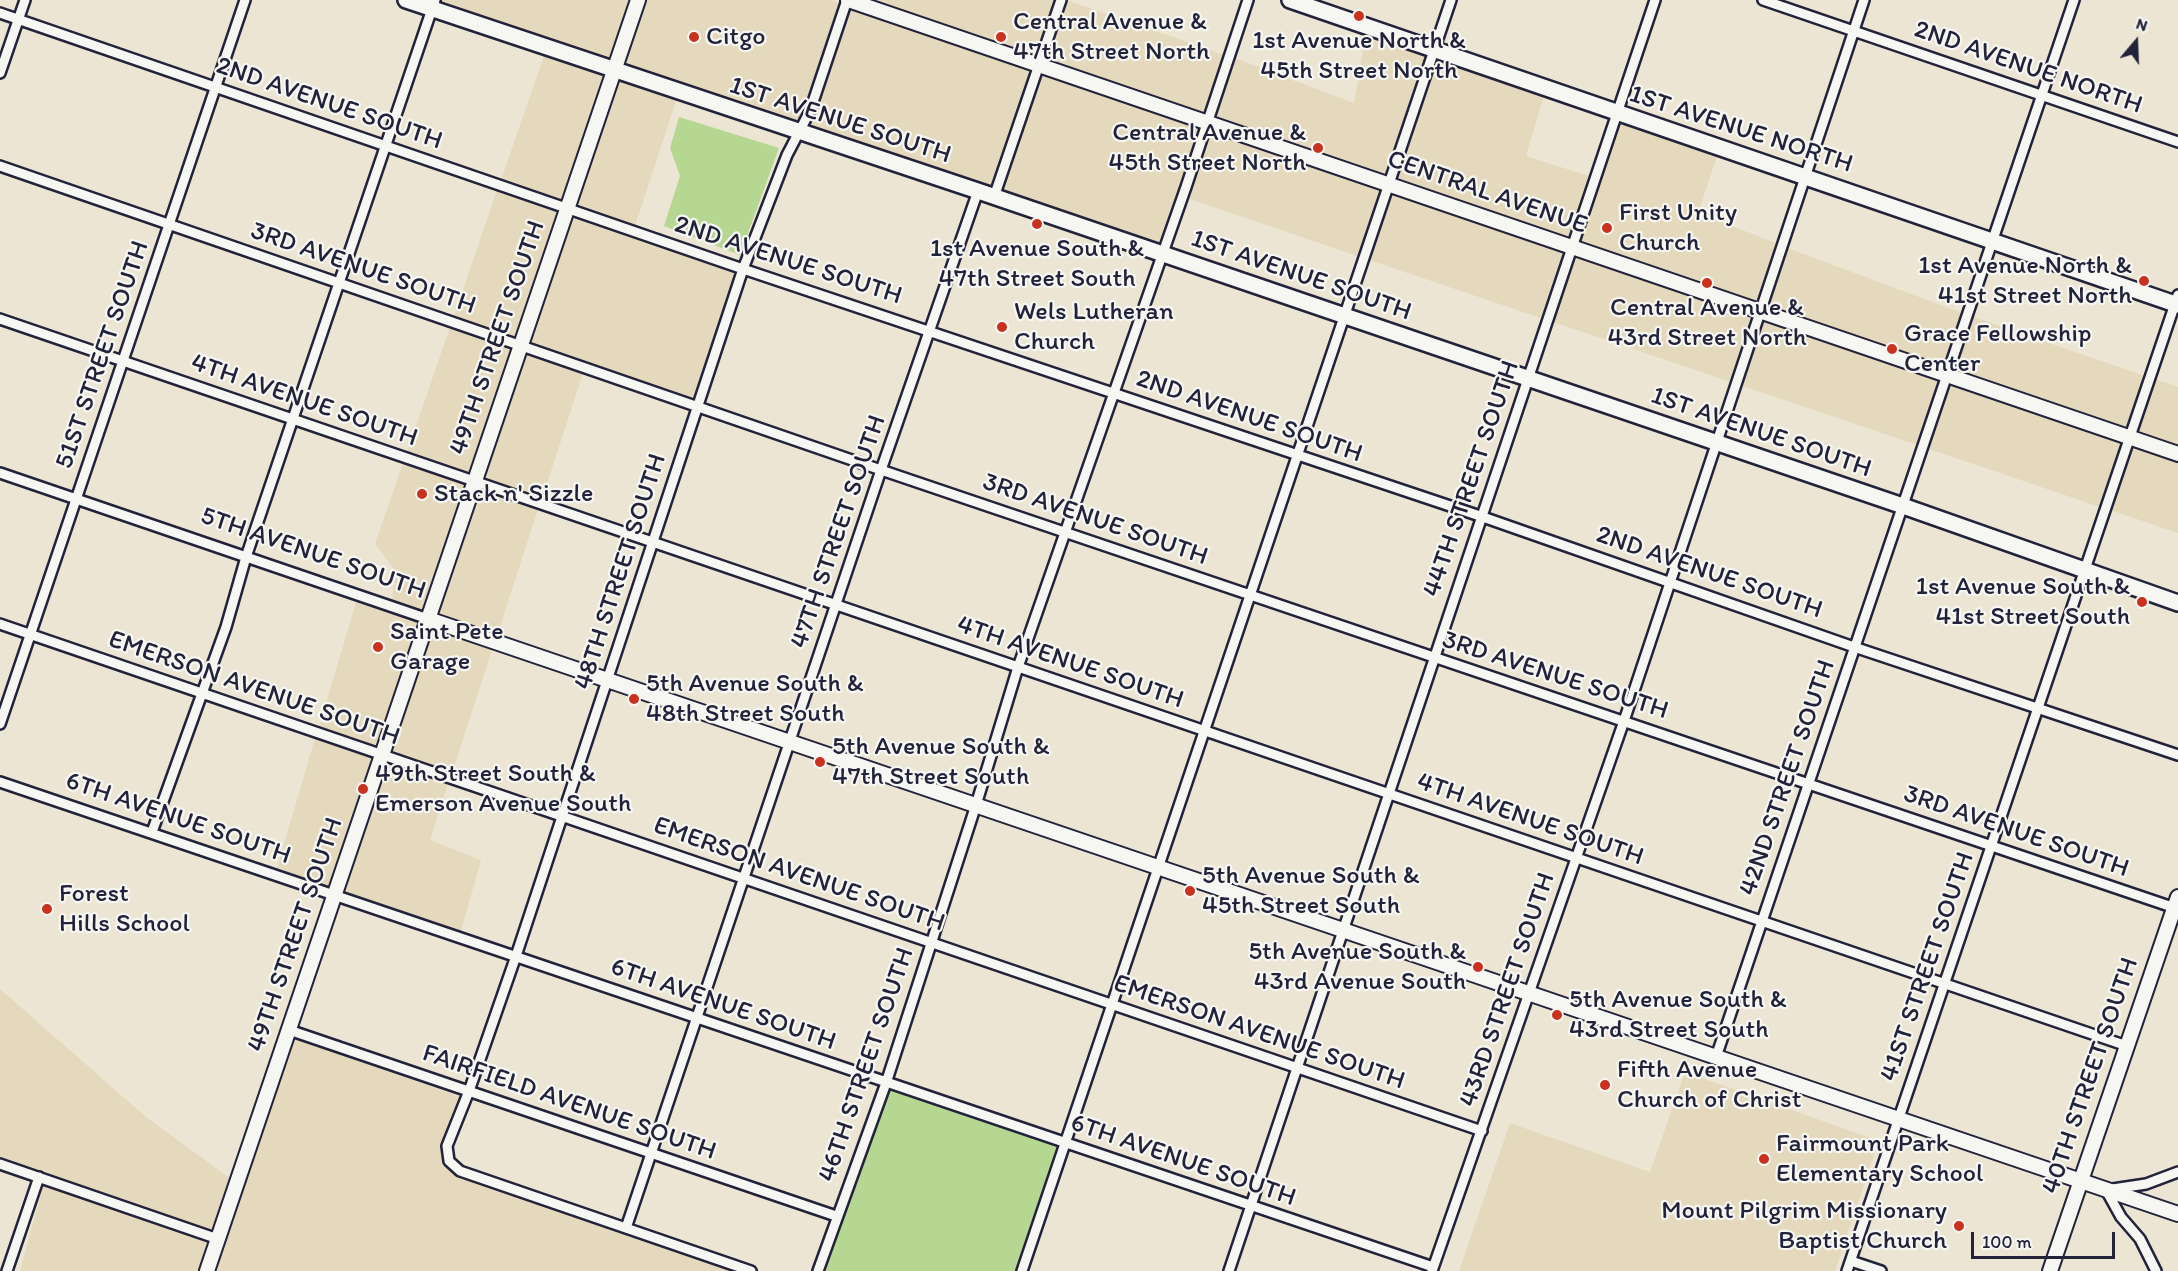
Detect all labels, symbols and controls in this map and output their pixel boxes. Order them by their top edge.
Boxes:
place label: Central Avenue & 47th Street North [1013,6,1210,67]
marker: 1st Avenue North & 45th Street North [1352,9,1366,23]
north arrow [2106,12,2166,72]
street label: 2ND AVENUE NORTH [1910,14,2146,122]
place label: Citgo [706,21,766,53]
place label: 1st Avenue North & 45th Street North [1252,25,1466,86]
marker: Citgo [687,30,701,44]
marker: Central Avenue & 47th Street North [994,30,1008,44]
street label: 2ND AVENUE SOUTH [212,51,446,157]
street label: 1ST AVENUE SOUTH [725,70,955,172]
street label: 1ST AVENUE NORTH [1625,79,1857,181]
place label: Central Avenue & 45th Street North [1109,117,1306,178]
marker: Central Avenue & 45th Street North [1311,141,1325,155]
street label: CENTRAL AVENUE [1383,144,1591,242]
place label: First Unity Church [1619,197,1737,258]
street label: 2ND AVENUE SOUTH [670,209,906,313]
street label: 3RD AVENUE SOUTH [246,216,480,322]
street label: 49TH STREET SOUTH [443,217,553,459]
marker: 1st Avenue South & 47th Street South [1030,217,1044,231]
marker: First Unity Church [1600,221,1614,235]
street label: 1ST AVENUE SOUTH [1187,224,1415,328]
place label: 1st Avenue South & 47th Street South [930,233,1144,294]
street label: 51ST STREET SOUTH [49,237,157,473]
place label: 1st Avenue North & 41st Street North [1918,250,2132,312]
marker: 1st Avenue North & 41st Street North [2137,274,2151,288]
marker: Central Avenue & 43rd Street North [1700,276,1714,290]
place label: Central Avenue & 43rd Street North [1607,292,1807,354]
place label: Wels Lutheran Church [1014,296,1174,358]
place label: Grace Fellowship Center [1904,318,2092,380]
marker: Wels Lutheran Church [995,320,1009,334]
marker: Grace Fellowship Center [1885,342,1899,356]
street label: 4TH AVENUE SOUTH [186,348,422,454]
street label: 44TH STREET SOUTH [1417,357,1527,601]
street label: 2ND AVENUE SOUTH [1132,364,1366,470]
street label: 1ST AVENUE SOUTH [1647,381,1875,485]
street label: 47TH STREET SOUTH [784,411,894,653]
street label: 48TH STREET SOUTH [568,450,674,694]
street label: 3RD AVENUE SOUTH [978,467,1212,573]
place label: Stack n' Sizzle [434,478,593,510]
marker: Stack n' Sizzle [415,487,429,501]
street label: 5TH AVENUE SOUTH [196,501,430,607]
street label: 2ND AVENUE SOUTH [1592,520,1826,626]
place label: 1st Avenue South & 41st Street South [1916,571,2130,632]
marker: 1st Avenue South & 41st Street South [2135,595,2149,609]
street label: 4TH AVENUE SOUTH [952,610,1188,716]
place label: Saint Pete Garage [390,616,504,678]
street label: EMERSON AVENUE SOUTH [104,624,404,754]
street label: 3RD AVENUE SOUTH [1438,625,1672,727]
marker: Saint Pete Garage [371,640,385,654]
street label: 42ND STREET SOUTH [1733,656,1843,900]
place label: 5th Avenue South & 48th Street South [646,668,864,730]
marker: 5th Avenue South & 48th Street South [627,692,641,706]
place label: 5th Avenue South & 47th Street South [832,731,1050,792]
marker: 5th Avenue South & 47th Street South [813,755,827,769]
place label: 49th Street South & Emerson Avenue South [375,758,631,820]
street label: 6TH AVENUE SOUTH [61,766,295,872]
street label: 4TH AVENUE SOUTH [1412,767,1648,873]
street label: 3RD AVENUE SOUTH [1899,779,2133,885]
marker: 49th Street South & Emerson Avenue South [356,782,370,796]
street label: EMERSON AVENUE SOUTH [649,810,949,940]
street label: 49TH STREET SOUTH [241,814,351,1056]
street label: 41ST STREET SOUTH [1874,848,1982,1086]
place label: 5th Avenue South & 45th Street South [1202,860,1420,922]
street label: 43RD STREET SOUTH [1453,869,1563,1111]
place label: Forest Hills School [59,878,190,940]
marker: 5th Avenue South & 45th Street South [1183,884,1197,898]
marker: Forest Hills School [40,902,54,916]
place label: 5th Avenue South & 43rd Avenue South [1248,936,1466,998]
street label: 46TH STREET SOUTH [812,944,922,1186]
street label: 6TH AVENUE SOUTH [606,952,840,1058]
street label: 40TH STREET SOUTH [2036,954,2146,1198]
marker: 5th Avenue South & 43rd Avenue South [1471,960,1485,974]
street label: EMERSON AVENUE SOUTH [1109,968,1409,1098]
place label: 5th Avenue South & 43rd Street South [1569,984,1787,1046]
marker: 5th Avenue South & 43rd Street South [1550,1008,1564,1022]
street label: FAIRFIELD AVENUE SOUTH [418,1038,720,1168]
place label: Fifth Avenue Church of Christ [1617,1054,1801,1116]
marker: Fifth Avenue Church of Christ [1598,1078,1612,1092]
street label: 6TH AVENUE SOUTH [1066,1108,1300,1214]
place label: Fairmount Park Elementary School [1776,1128,1983,1190]
marker: Fairmount Park Elementary School [1757,1152,1771,1166]
place label: Mount Pilgrim Missionary Baptist Church [1661,1195,1947,1256]
marker: Mount Pilgrim Missionary Baptist Church [1952,1219,1966,1233]
scale bar [1974,1220,2118,1258]
text: 100 m [1982,1231,2032,1253]

